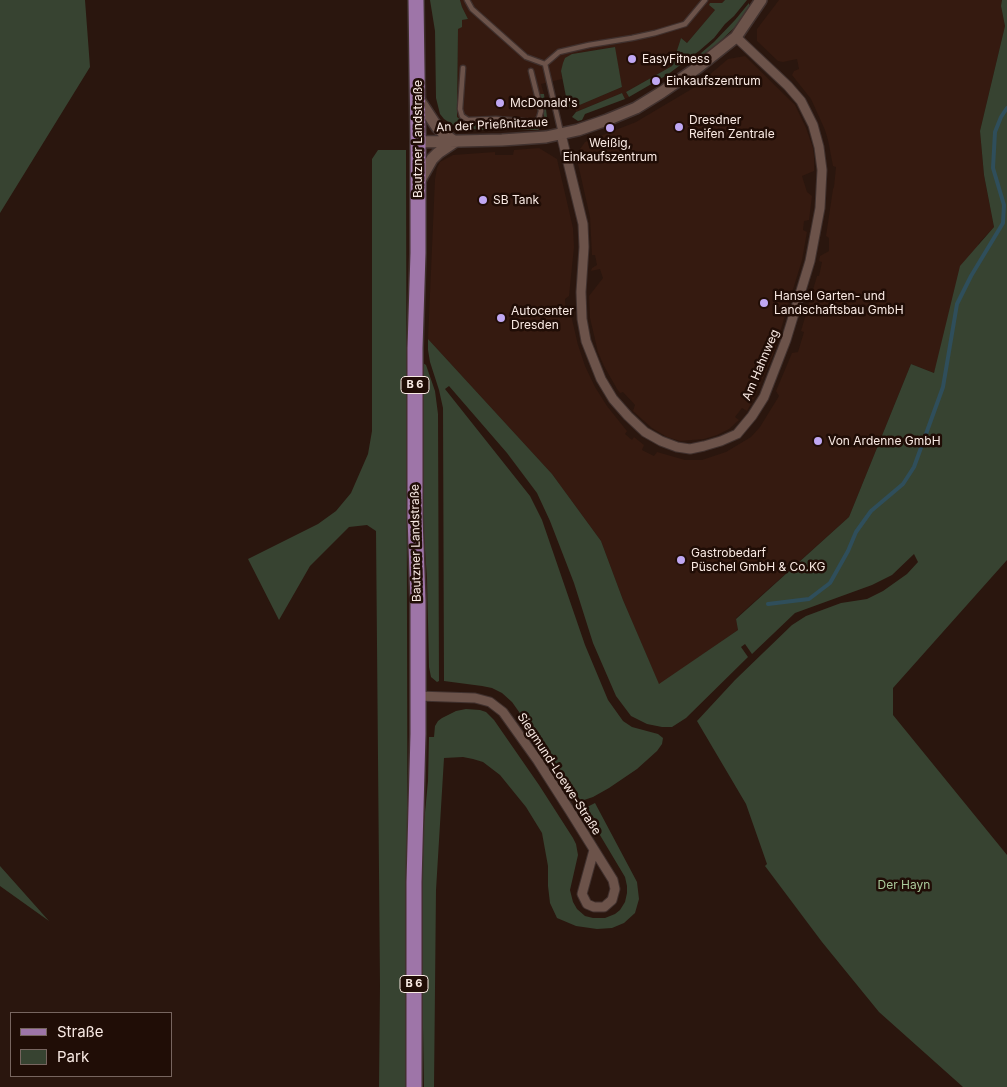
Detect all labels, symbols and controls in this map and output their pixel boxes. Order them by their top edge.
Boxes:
place label: EasyFitness [642,52,710,66]
marker: EasyFitness [626,53,638,65]
place label: Einkaufszentrum [666,74,761,88]
marker: Einkaufszentrum [650,75,662,87]
street label: Bautzner Landstraße [411,80,425,198]
place label: McDonald's [510,96,578,110]
marker: McDonald's [494,97,506,109]
place label: Dresdner Reifen Zentrale [689,113,775,141]
street label: An der Prießnitzaue [436,115,548,135]
marker: Dresdner Reifen Zentrale [673,121,685,133]
marker: Weißig, Einkaufszentrum [604,122,616,134]
place label: Weißig, Einkaufszentrum [563,136,657,164]
place label: SB Tank [493,193,539,207]
marker: SB Tank [477,194,489,206]
place label: Hansel Garten- und Landschaftsbau GmbH [774,289,904,317]
marker: Hansel Garten- und Landschaftsbau GmbH [758,297,770,309]
place label: Autocenter Dresden [511,304,574,332]
marker: Autocenter Dresden [495,312,507,324]
street label: Am Hahnweg [740,327,782,403]
road number: B 6 [401,376,429,394]
place label: Von Ardenne GmbH [828,434,941,448]
marker: Von Ardenne GmbH [812,435,824,447]
street label: Bautzner Landstraße [408,484,424,602]
place label: Gastrobedarf Püschel GmbH & Co.KG [691,546,826,574]
marker: Gastrobedarf Püschel GmbH & Co.KG [675,554,687,566]
street label: Siegmund-Loewe-Straße [514,710,604,838]
park label: Der Hayn [878,878,930,892]
road number: B 6 [400,976,428,992]
legend [10,1012,172,1077]
text: Straße [57,1022,104,1041]
text: Park [57,1047,89,1066]

